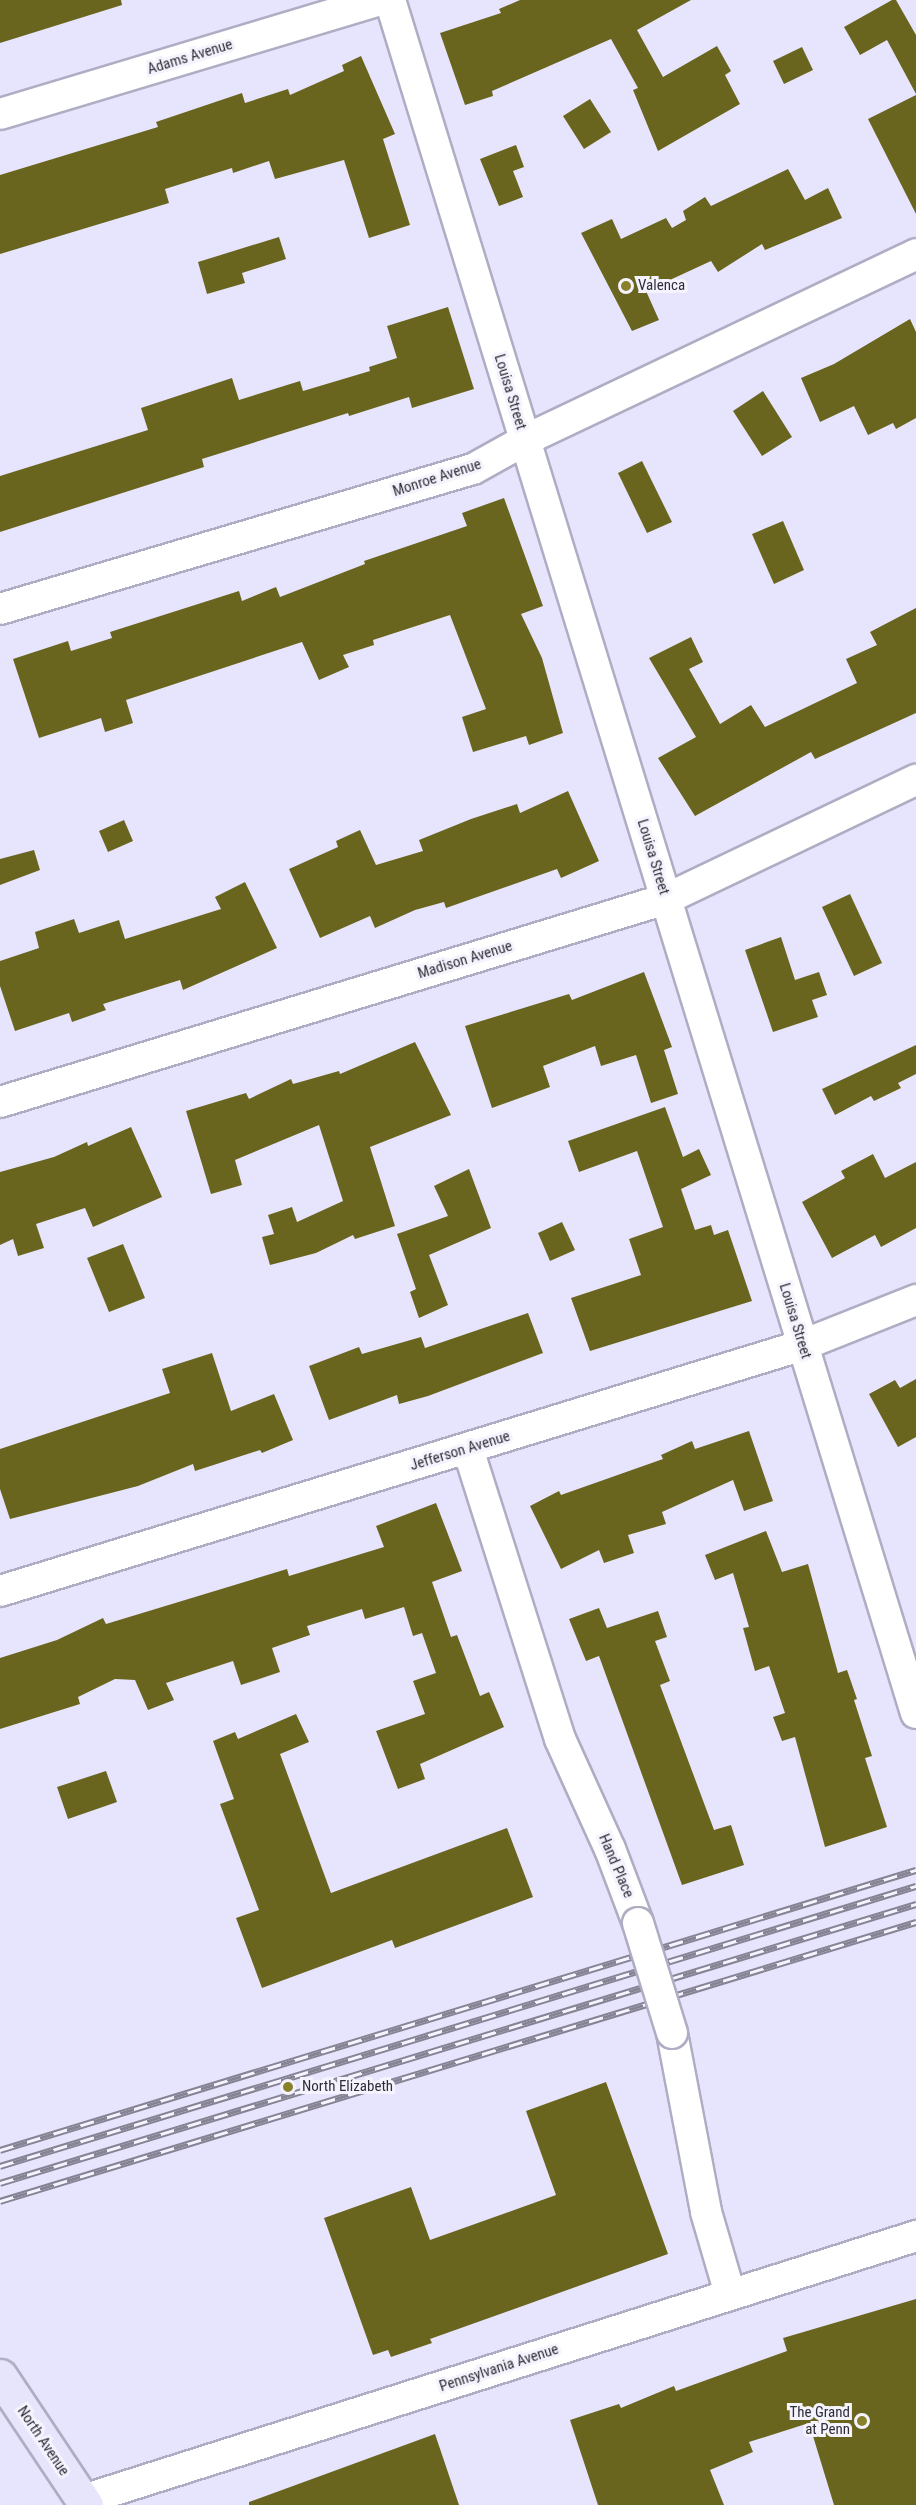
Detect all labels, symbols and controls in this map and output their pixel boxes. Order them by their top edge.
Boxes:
street label: Adams Avenue [145,36,235,78]
place label: Valenca [638,277,685,295]
marker: Valenca [619,279,633,293]
street label: Louisa Street [490,352,530,432]
street label: Monroe Avenue [391,455,483,501]
street label: Louisa Street [633,817,673,897]
street label: Madison Avenue [416,937,514,983]
street label: Louisa Street [775,1281,815,1361]
street label: Jefferson Avenue [408,1427,512,1475]
street label: Hand Place [595,1831,637,1901]
marker: North Elizabeth [279,2078,297,2096]
place label: North Elizabeth [302,2078,393,2096]
street label: Pennsylvania Avenue [437,2340,561,2396]
street label: North Avenue [13,2403,73,2479]
place label: The Grand at Penn [789,2403,850,2438]
marker: The Grand at Penn [855,2414,869,2428]

